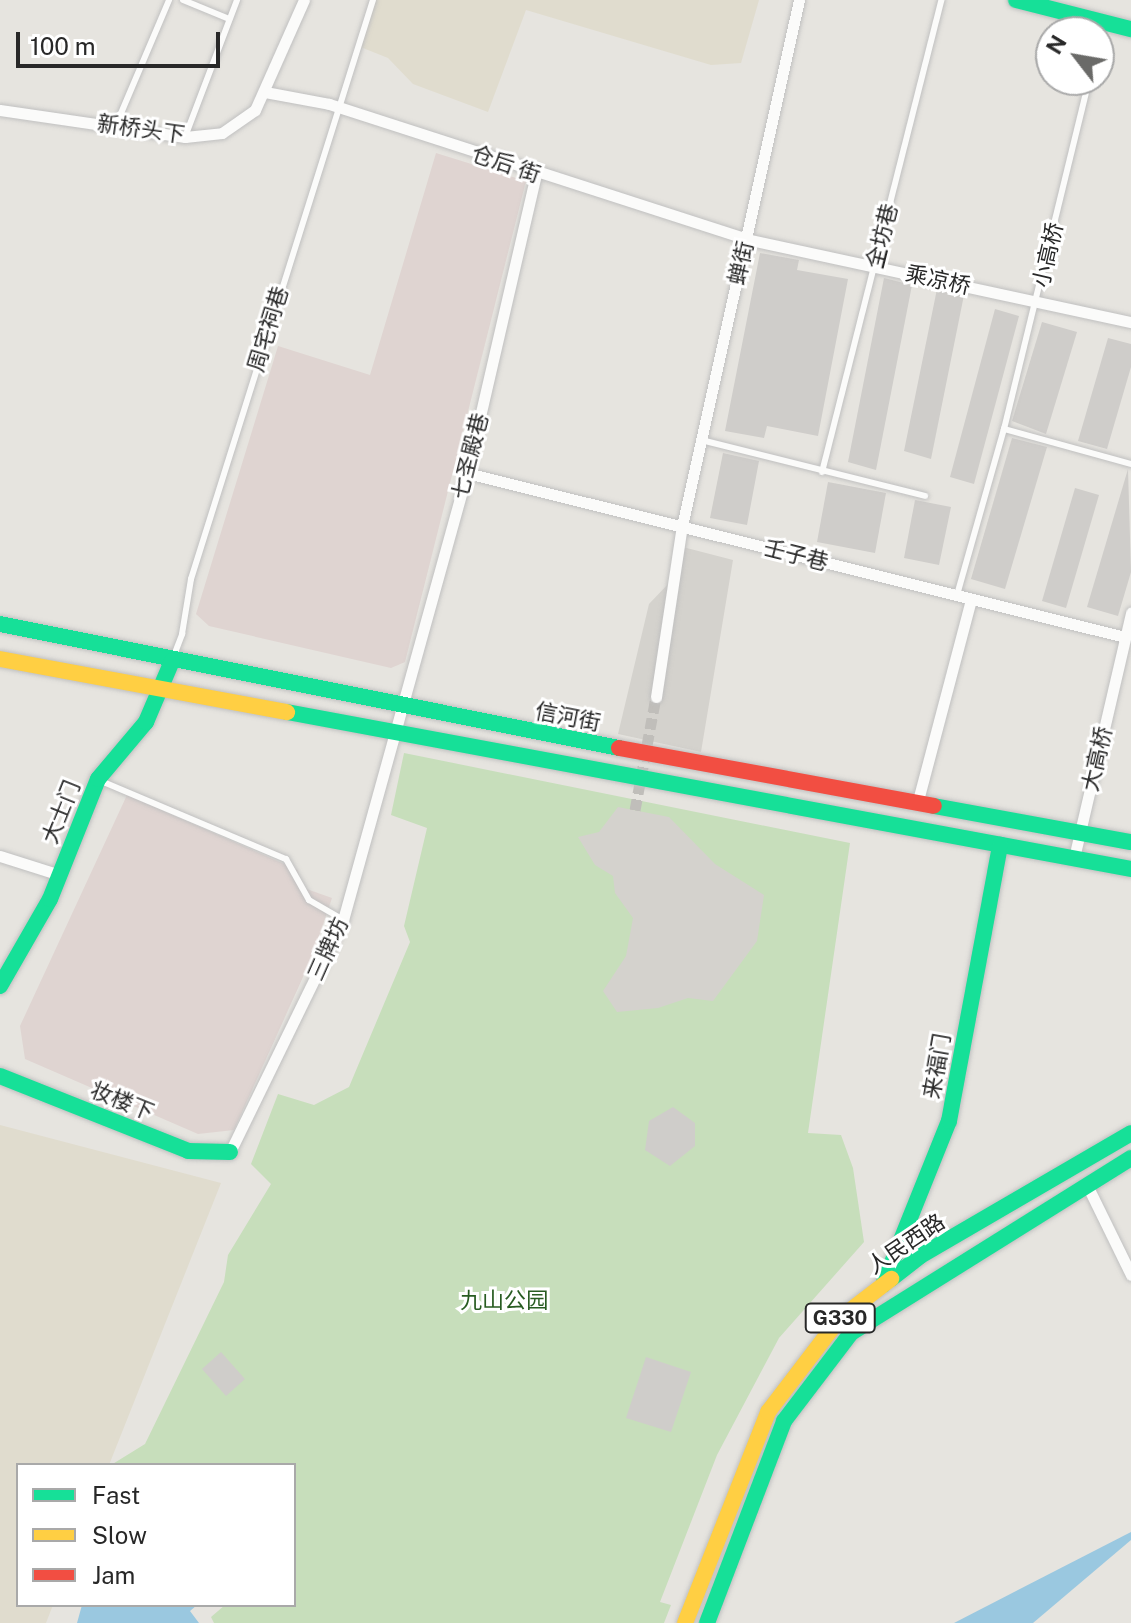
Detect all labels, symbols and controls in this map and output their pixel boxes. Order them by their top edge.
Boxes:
scale bar [20,16,224,66]
north arrow [1035,16,1115,96]
text: N [1041,31,1072,59]
text: 100 m [30,32,96,60]
street label: 新桥头下 [96,110,186,148]
street label: 仓后 街 [468,140,544,188]
street label: 全坊巷 [861,201,903,271]
street label: 小高桥 [1028,220,1068,290]
street label: 蝉街 [723,239,759,287]
street label: 乘凉桥 [903,260,973,300]
street label: 周宅祠巷 [243,283,293,375]
street label: 七圣殿巷 [447,410,493,502]
street label: 壬子巷 [761,534,831,576]
street label: 信河街 [533,698,603,736]
street label: 大高桥 [1077,724,1117,794]
street label: 大士门 [36,776,86,848]
street label: 三牌坊 [303,913,353,985]
street label: 来福门 [918,1031,956,1101]
street label: 妆楼下 [86,1076,158,1126]
street label: 人民西路 [862,1208,950,1280]
park label: 九山公园 [460,1288,548,1314]
road number: G330 [804,1302,876,1334]
legend [16,1463,296,1607]
text: Fast [92,1481,140,1509]
text: Slow [92,1521,147,1549]
text: Jam [92,1561,135,1589]

